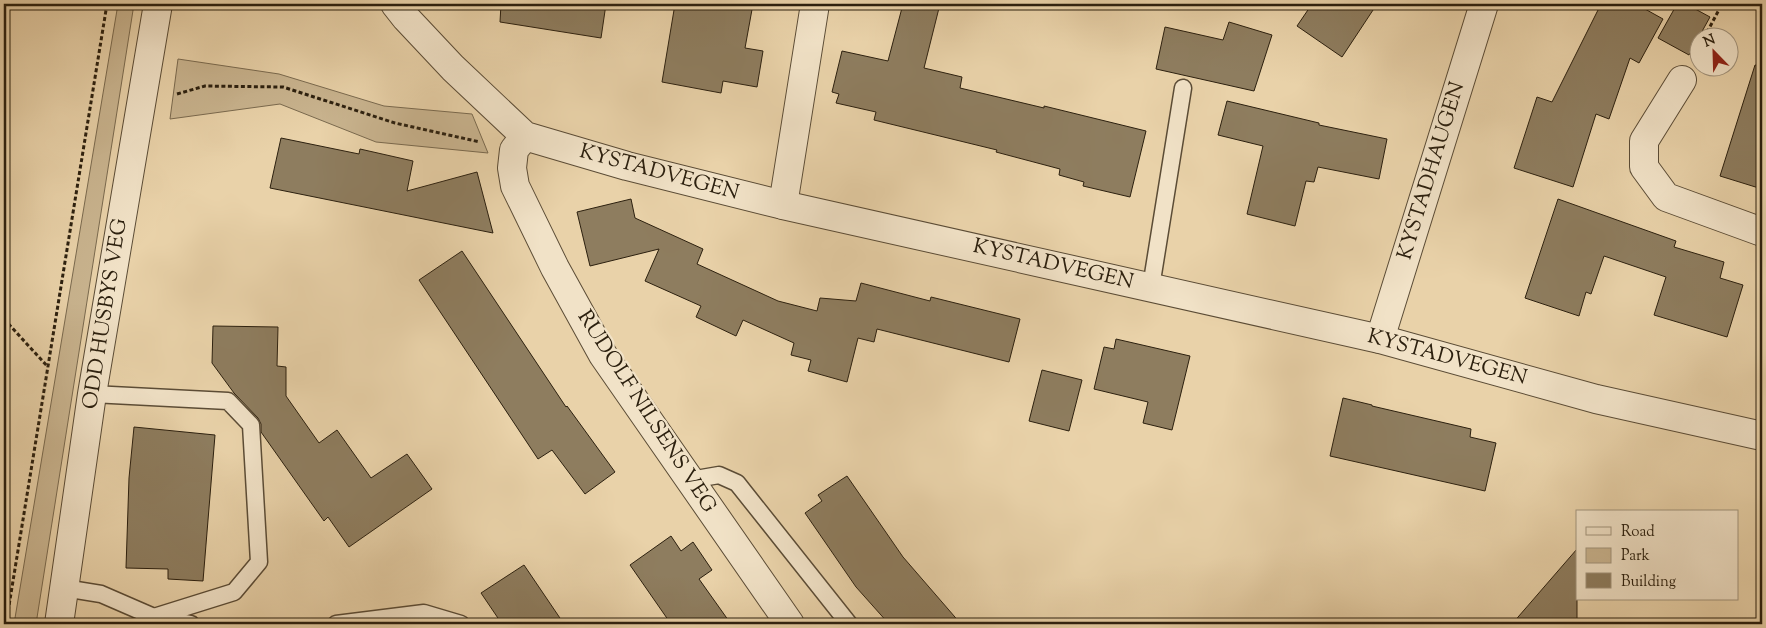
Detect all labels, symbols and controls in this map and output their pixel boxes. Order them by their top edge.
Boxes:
north arrow [1688,28,1738,78]
text: N [1701,30,1719,53]
street label: KYSTADHAUGEN [1391,78,1473,264]
street label: KYSTADVEGEN [576,137,742,209]
street label: ODD HUSBYS VEG [76,217,136,411]
street label: KYSTADVEGEN [970,232,1136,298]
street label: RUDOLF NILSENS VEG [569,305,723,519]
street label: KYSTADVEGEN [1364,322,1530,394]
legend [1576,510,1738,600]
text: Road [1621,522,1655,543]
text: Park [1621,546,1650,567]
text: Building [1621,572,1676,593]

